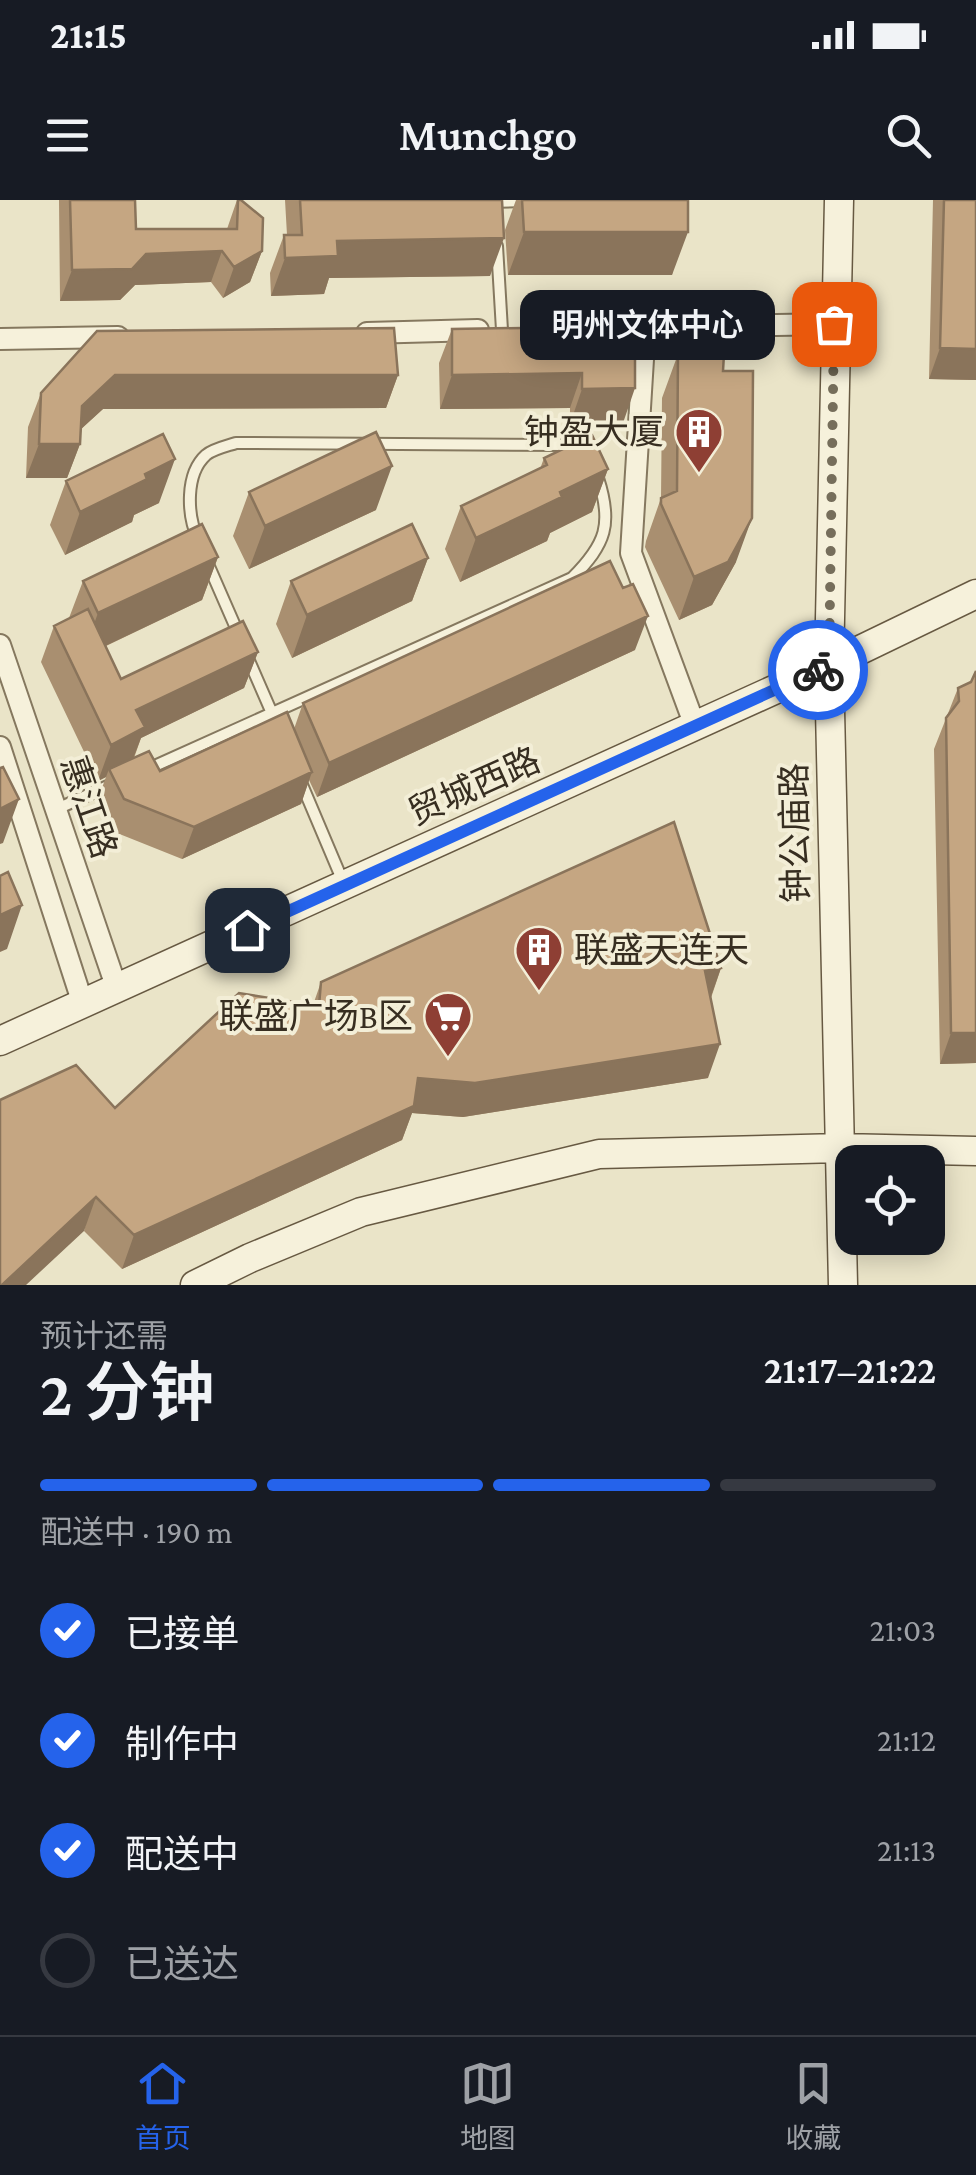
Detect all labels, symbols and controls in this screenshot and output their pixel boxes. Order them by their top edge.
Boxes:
text: 21:15 [50,14,127,56]
icon: menu [40,108,95,163]
icon: search [881,108,936,163]
text: Munchgo [399,110,577,160]
pin [792,282,877,367]
callout: 明州文体中心 [519,289,774,359]
icon: bag [807,297,862,352]
text: 明州文体中心 [551,307,744,343]
building icon: 钟盈大厦 [673,406,725,474]
place label: 钟盈大厦 [524,413,664,452]
courier [768,620,868,720]
icon: bike [791,643,846,698]
street label: 贸城西路 [402,740,546,833]
street label: 惠江路 [53,751,124,863]
street label: 钟公庙路 [775,763,816,903]
pin [205,888,290,973]
icon: home [220,903,275,958]
building icon: 联盛天连天 [513,924,565,992]
place label: 联盛天连天 [574,931,749,970]
supermarket icon: 联盛广场B区 [422,990,474,1058]
place label: 联盛广场B区 [219,997,413,1036]
map controls [835,1145,945,1255]
button: locate [835,1145,945,1255]
text: 预计还需 [40,1318,168,1354]
text: 21:17–21:22 [764,1349,936,1391]
text: 2 分钟 [40,1357,215,1429]
text: 配送中 · 190 m [40,1514,232,1550]
icon: check [40,1603,95,1658]
text: 21:03 [870,1612,936,1648]
text: 已接单 [125,1613,239,1655]
icon: check [40,1713,95,1768]
text: 21:12 [877,1722,936,1758]
text: 制作中 [125,1723,239,1765]
icon: check [40,1823,95,1878]
text: 21:13 [877,1832,936,1868]
text: 配送中 [125,1833,239,1875]
text: 已送达 [125,1943,239,1985]
tab: 首页 [135,2056,191,2156]
tab: 地图 [460,2056,516,2156]
tab: 收藏 [785,2056,841,2156]

